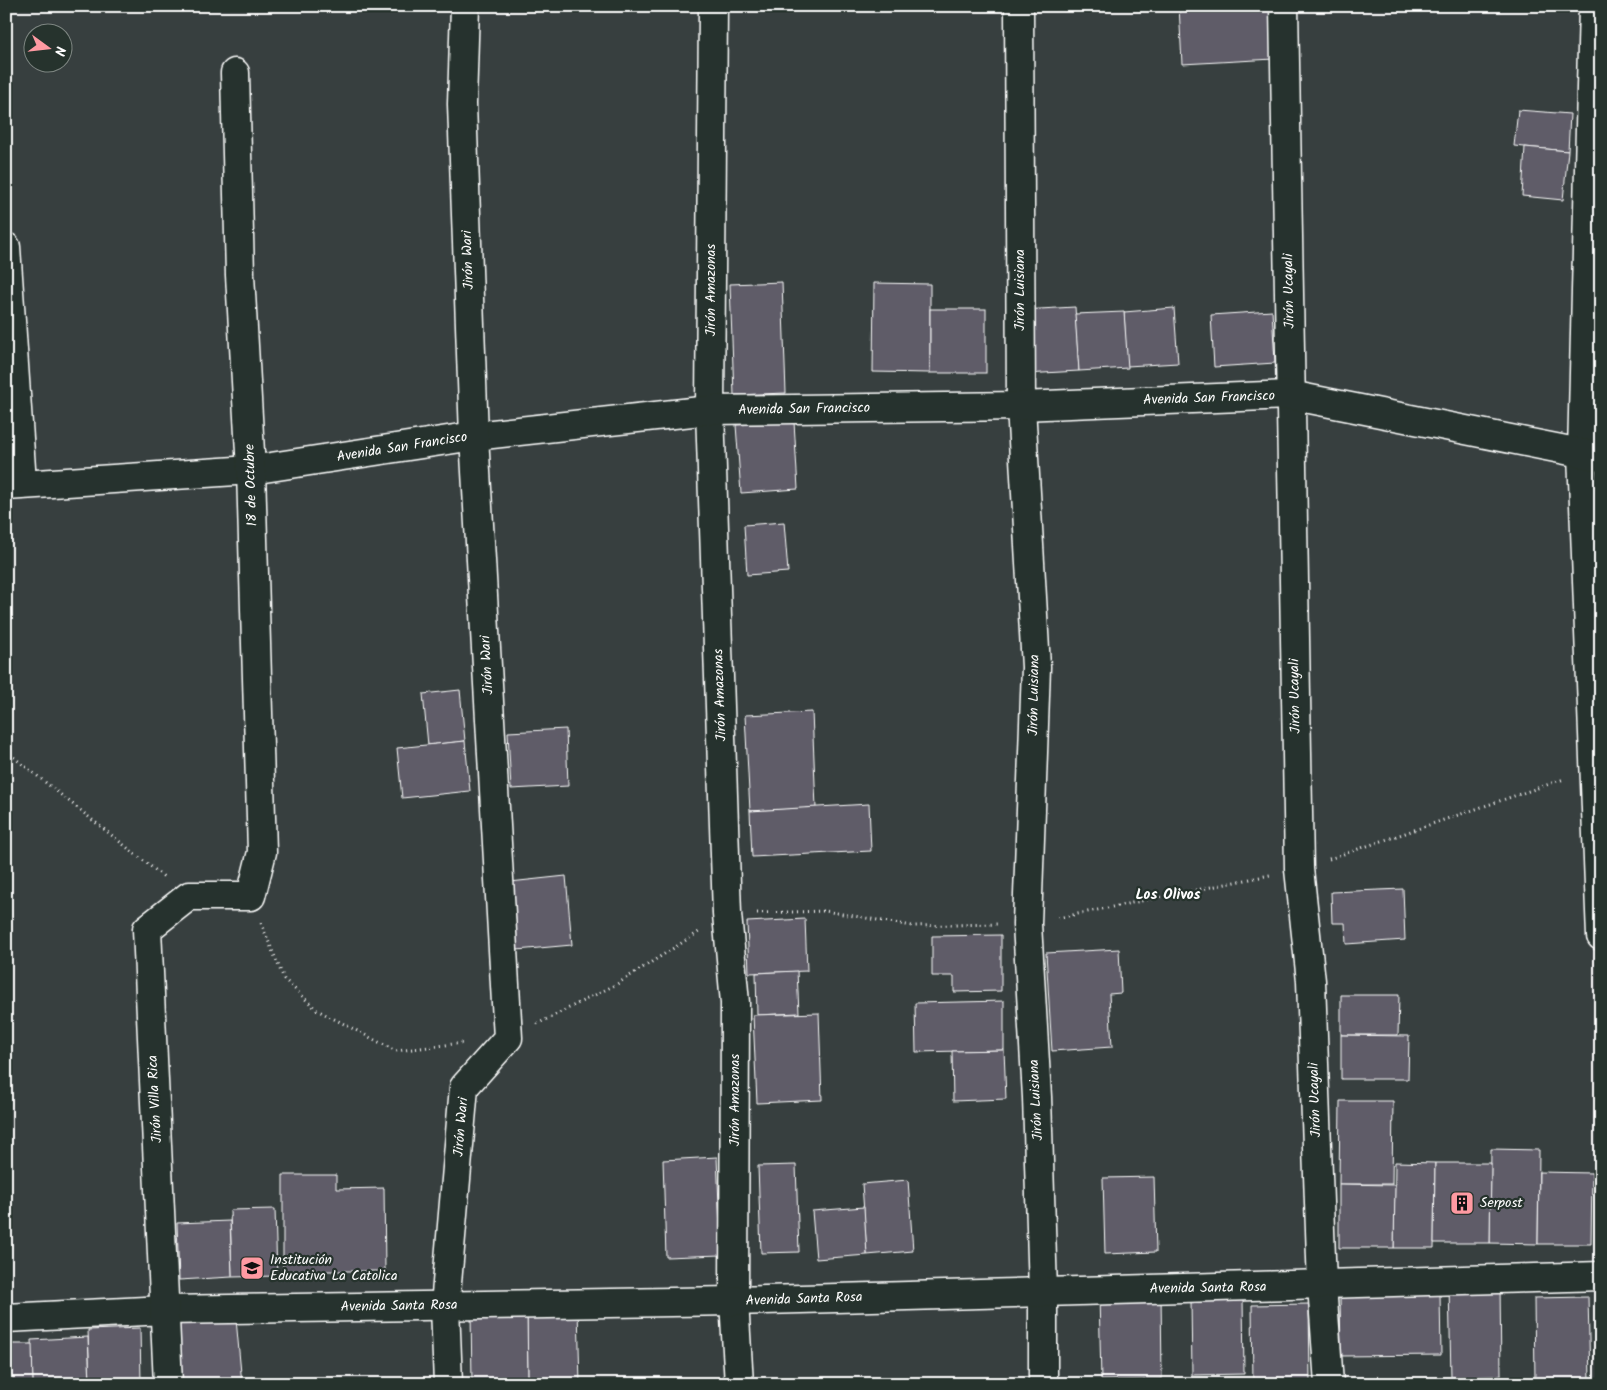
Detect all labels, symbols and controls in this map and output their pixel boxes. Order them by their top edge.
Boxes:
north arrow [22,22,72,72]
text: N [48,44,71,58]
street label: Jirón Wari [456,229,480,290]
street label: Jirón Amazonas [700,244,722,336]
street label: Jirón Luisiana [1009,249,1031,331]
street label: Jirón Ucayali [1277,253,1301,329]
street label: Avenida San Francisco [1143,385,1275,411]
street label: Avenida San Francisco [738,397,870,421]
street label: Avenida San Francisco [335,426,469,468]
street label: 18 de Octubre [239,443,263,527]
street label: Jirón Wari [474,634,500,695]
street label: Jirón Amazonas [707,648,733,742]
street label: Jirón Luisiana [1022,654,1046,736]
street label: Jirón Ucayali [1283,658,1307,734]
district label: Los Olivos [1135,883,1201,907]
street label: Jirón Villa Rica [142,1054,168,1144]
street label: Jirón Amazonas [724,1054,746,1146]
street label: Jirón Luisiana [1023,1059,1049,1141]
street label: Jirón Ucayali [1303,1061,1327,1138]
street label: Jirón Wari [447,1096,475,1158]
building icon: Serpost [1449,1190,1475,1216]
place label: Serpost [1480,1192,1523,1214]
place label: Institución Educativa La Catolica [270,1249,398,1287]
school or university icon: Institución Educativa La Catolica [239,1255,265,1281]
street label: Avenida Santa Rosa [1149,1276,1267,1300]
street label: Avenida Santa Rosa [745,1286,863,1312]
street label: Avenida Santa Rosa [340,1294,458,1318]

